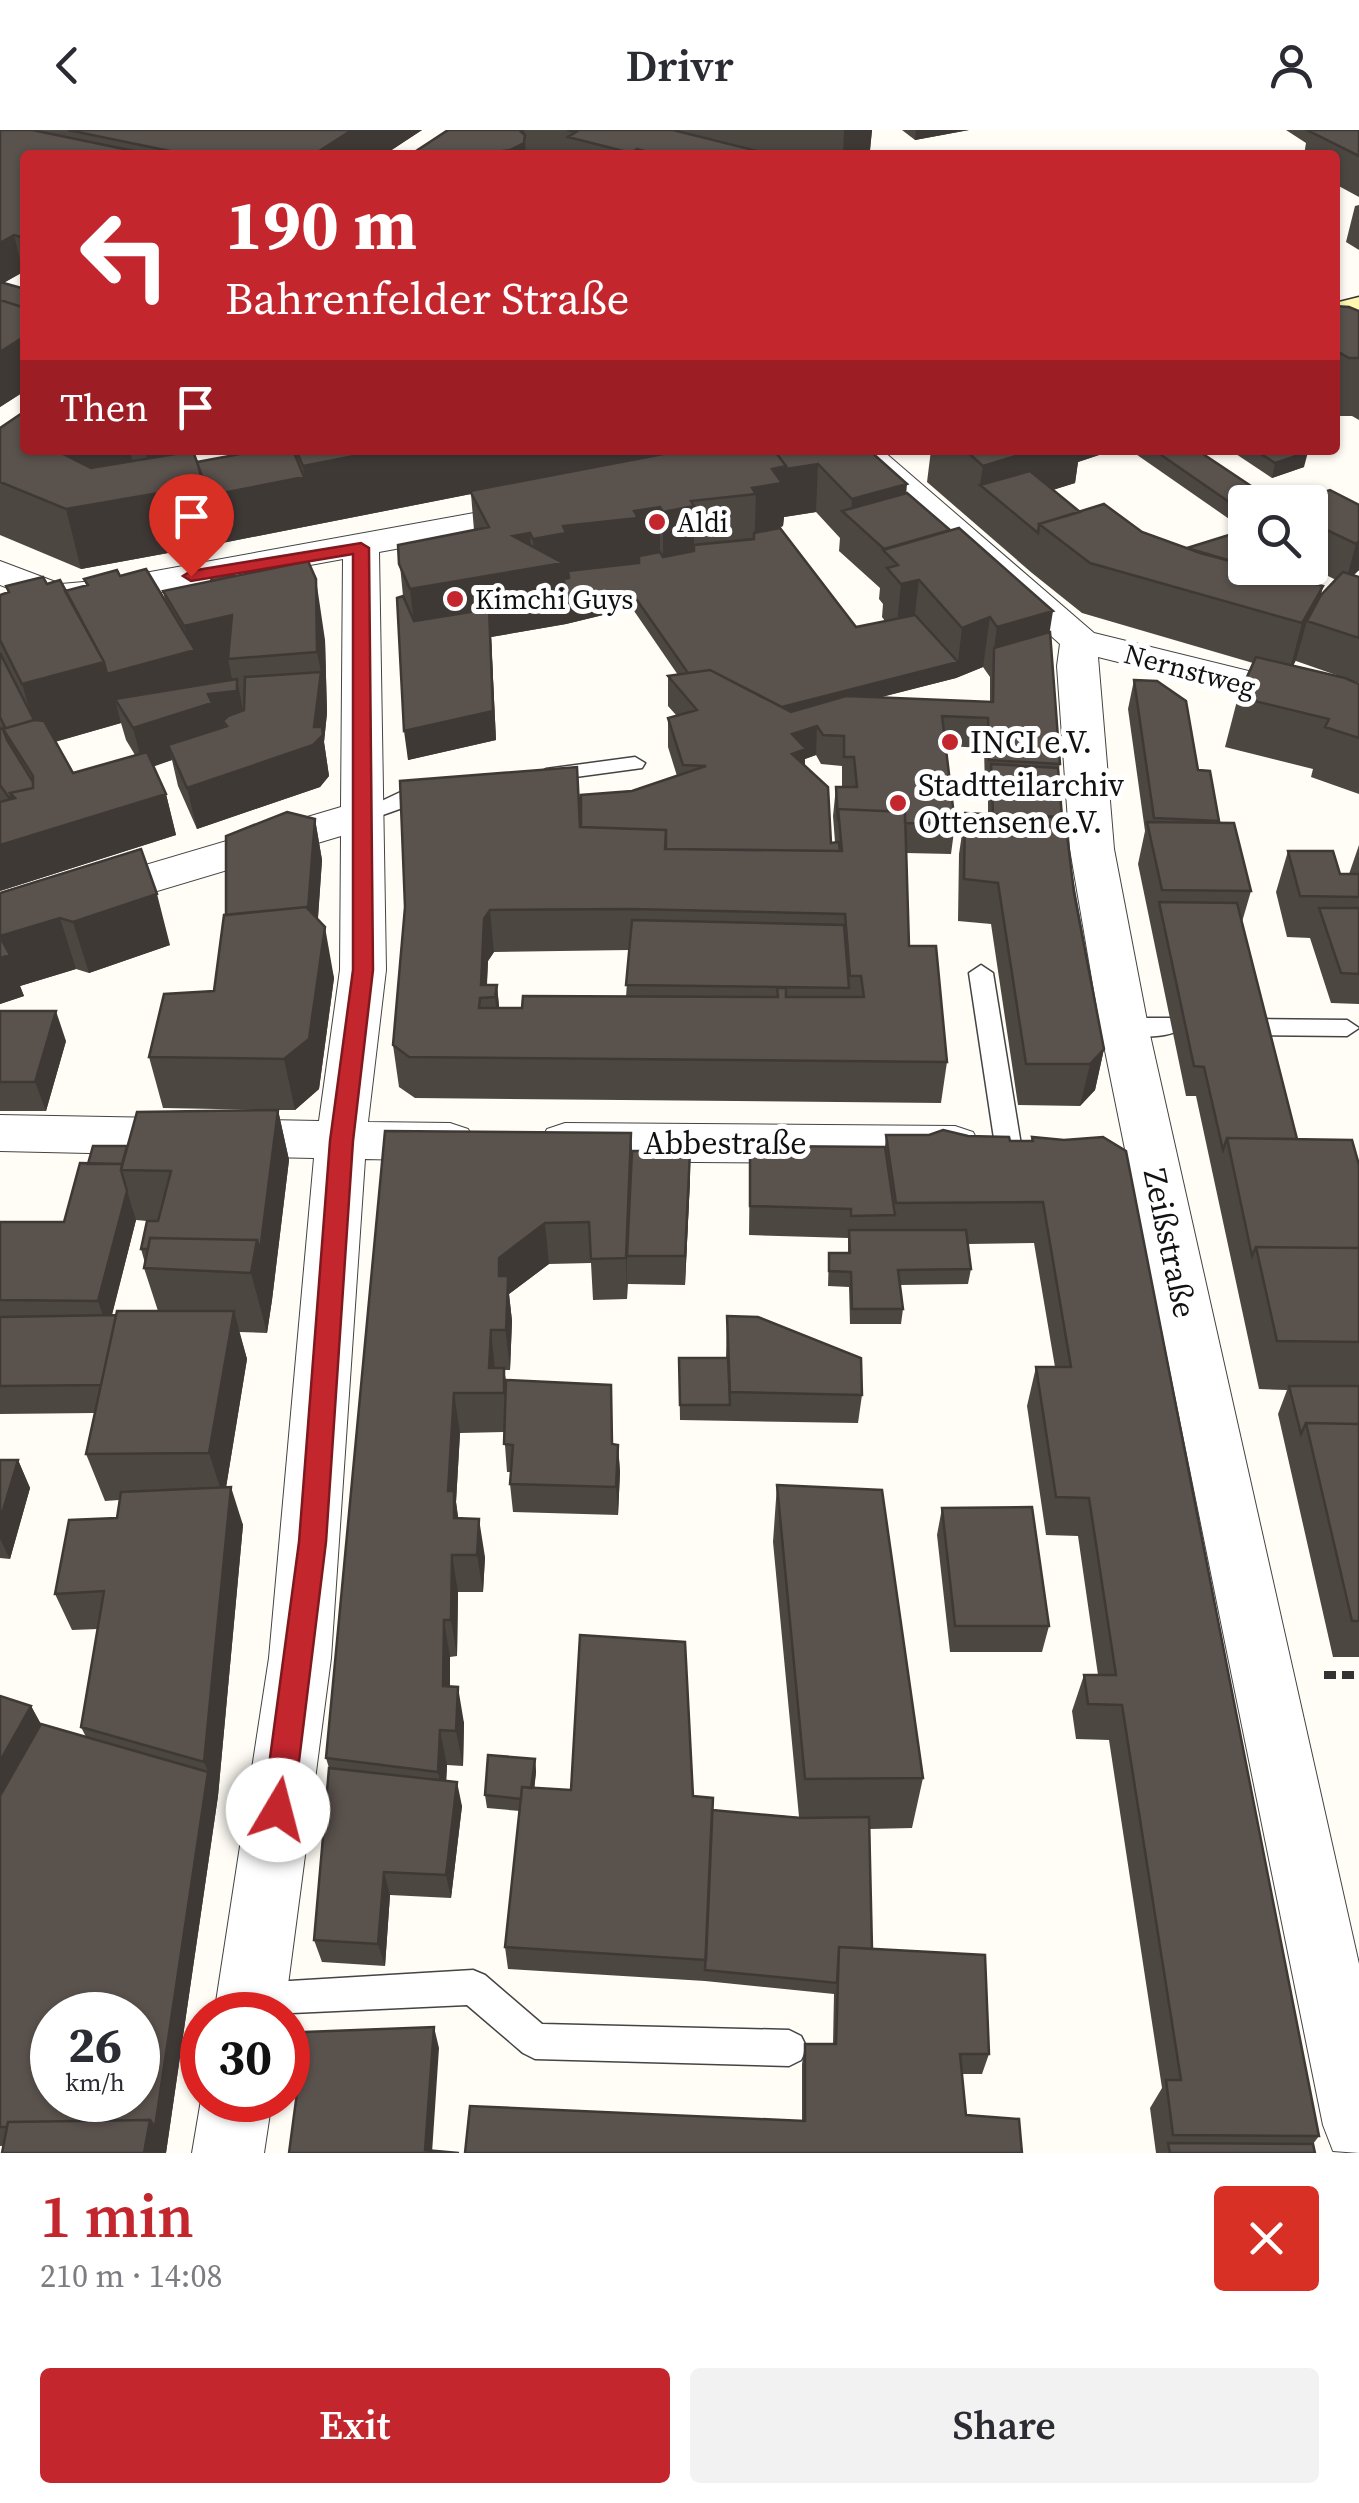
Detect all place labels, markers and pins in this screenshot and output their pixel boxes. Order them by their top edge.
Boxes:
pin [149,474,234,577]
place label: Aldi [677,503,728,541]
marker: Aldi [646,511,668,533]
place label: Kimchi Guys [475,580,633,618]
marker: Kimchi Guys [444,588,466,610]
place label: INCI e.V. [970,720,1092,764]
marker: INCI e.V. [939,731,961,753]
place label: Stadtteilarchiv Ottensen e.V. [918,763,1124,844]
marker: Stadtteilarchiv Ottensen e.V. [887,792,909,814]

